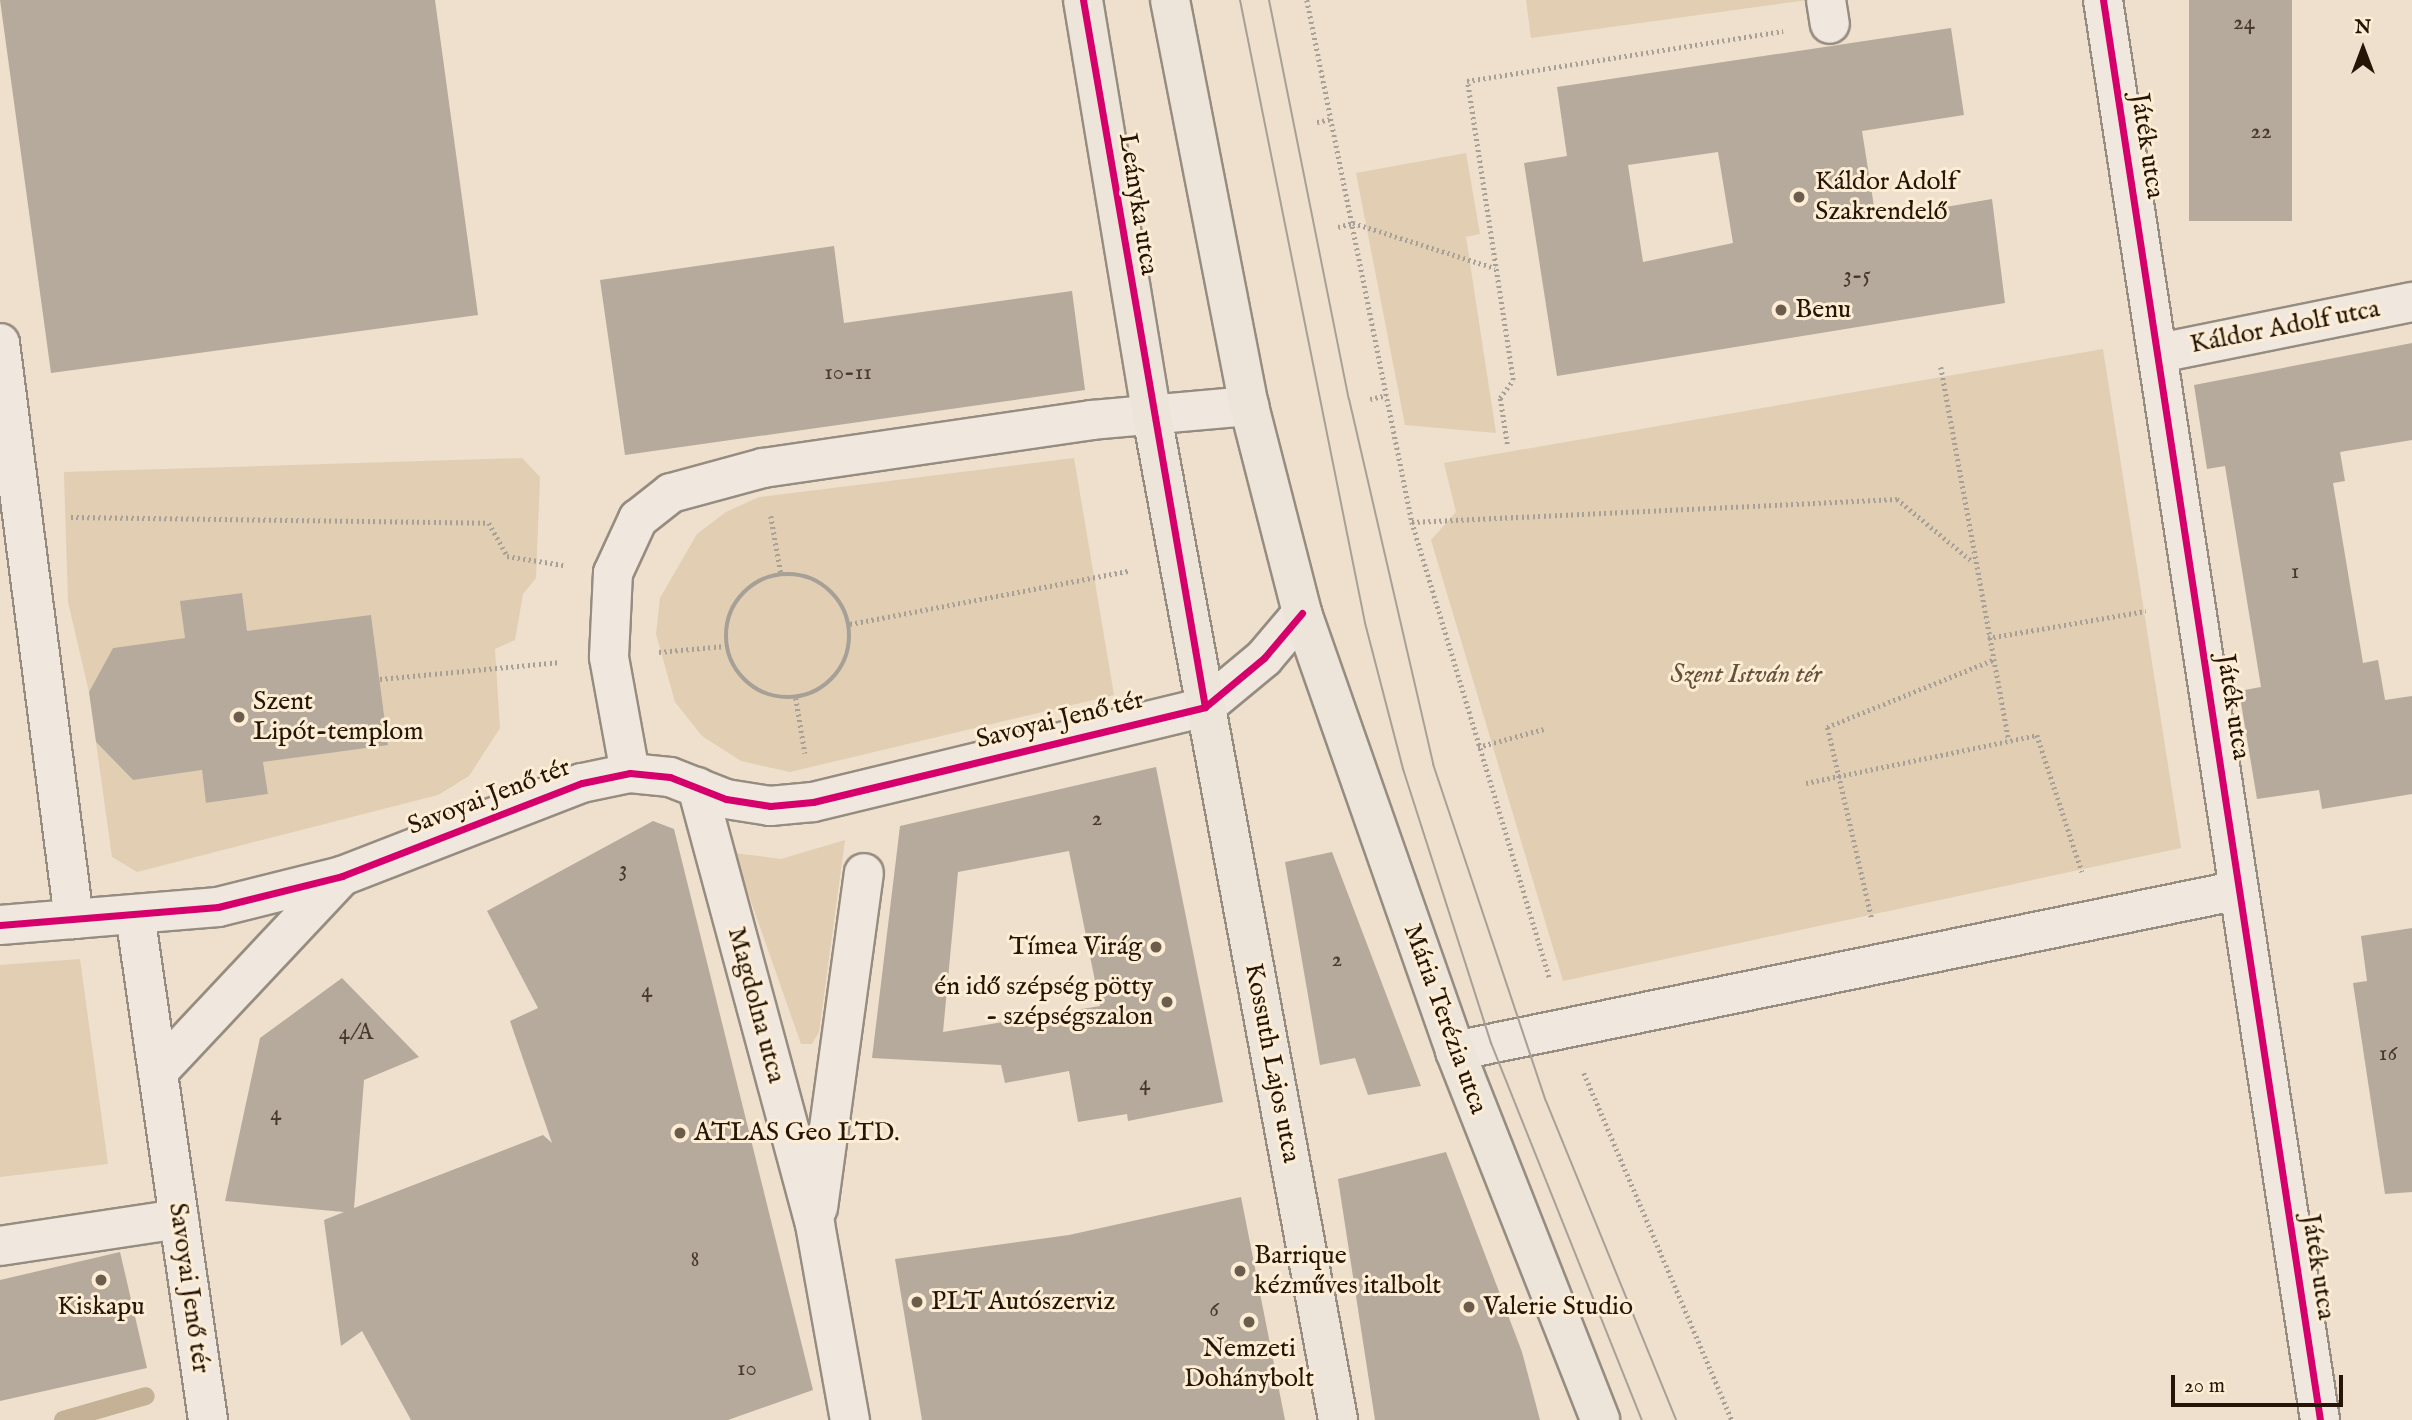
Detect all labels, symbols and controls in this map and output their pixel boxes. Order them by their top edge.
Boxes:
house number: 24 [2233,9,2255,37]
north arrow [2328,14,2398,84]
text: N [2355,16,2371,40]
street label: Játék utca [2123,91,2171,201]
house number: 22 [2250,118,2272,146]
street label: Leányka utca [1111,131,1165,277]
place label: Káldor Adolf Szakrendelő [1815,166,1957,228]
marker: Káldor Adolf Szakrendelő [1789,187,1809,207]
house number: 3-5 [1843,262,1871,290]
street label: Káldor Adolf utca [2188,293,2382,361]
place label: Benu [1795,294,1851,326]
marker: Benu [1773,302,1789,318]
house number: 10-11 [824,359,872,387]
house number: 1 [2291,558,2299,586]
street label: Játék utca [2209,652,2257,762]
park label: Szent István tér [1670,659,1822,691]
street label: Savoyai Jenő tér [973,684,1147,756]
place label: Szent Lipót-templom [253,686,423,748]
marker: Szent Lipót-templom [231,709,247,725]
street label: Savoyai Jenő tér [403,752,575,842]
house number: 2 [1092,805,1102,833]
house number: 3 [619,856,627,884]
street label: Mária Terézia utca [1396,920,1494,1118]
street label: Magdolna utca [720,924,792,1086]
place label: Tímea Virág [1009,931,1142,963]
marker: Tímea Virág [1148,939,1164,955]
house number: 2 [1332,946,1342,974]
street label: Kossuth Lajos utca [1237,961,1307,1165]
place label: én idő szépség pötty - szépségszalon [934,971,1153,1032]
house number: 4 [641,977,653,1005]
marker: én idő szépség pötty - szépségszalon [1159,994,1175,1010]
house number: 4/A [339,1019,373,1047]
house number: 16 [2379,1040,2397,1068]
house number: 4 [1139,1070,1151,1098]
house number: 4 [270,1100,282,1128]
place label: ATLAS Geo LTD. [694,1117,900,1149]
marker: ATLAS Geo LTD. [672,1125,688,1141]
street label: Savoyai Jenő tér [162,1201,216,1375]
street label: Játék utca [2294,1212,2342,1322]
place label: Barrique kézműves italbolt [1254,1240,1441,1302]
house number: 8 [690,1246,700,1274]
marker: Barrique kézműves italbolt [1232,1263,1248,1279]
marker: Kiskapu [93,1272,109,1288]
place label: PLT Autószerviz [931,1286,1115,1318]
place label: Kiskapu [57,1291,145,1323]
place label: Valerie Studio [1483,1291,1633,1323]
marker: PLT Autószerviz [909,1294,925,1310]
house number: 6 [1209,1296,1219,1324]
marker: Valerie Studio [1461,1299,1477,1315]
marker: Nemzeti Dohánybolt [1241,1314,1257,1330]
place label: Nemzeti Dohánybolt [1184,1333,1314,1394]
house number: 10 [737,1355,757,1383]
scale bar [2174,1360,2346,1404]
text: 20 m [2184,1373,2225,1400]

